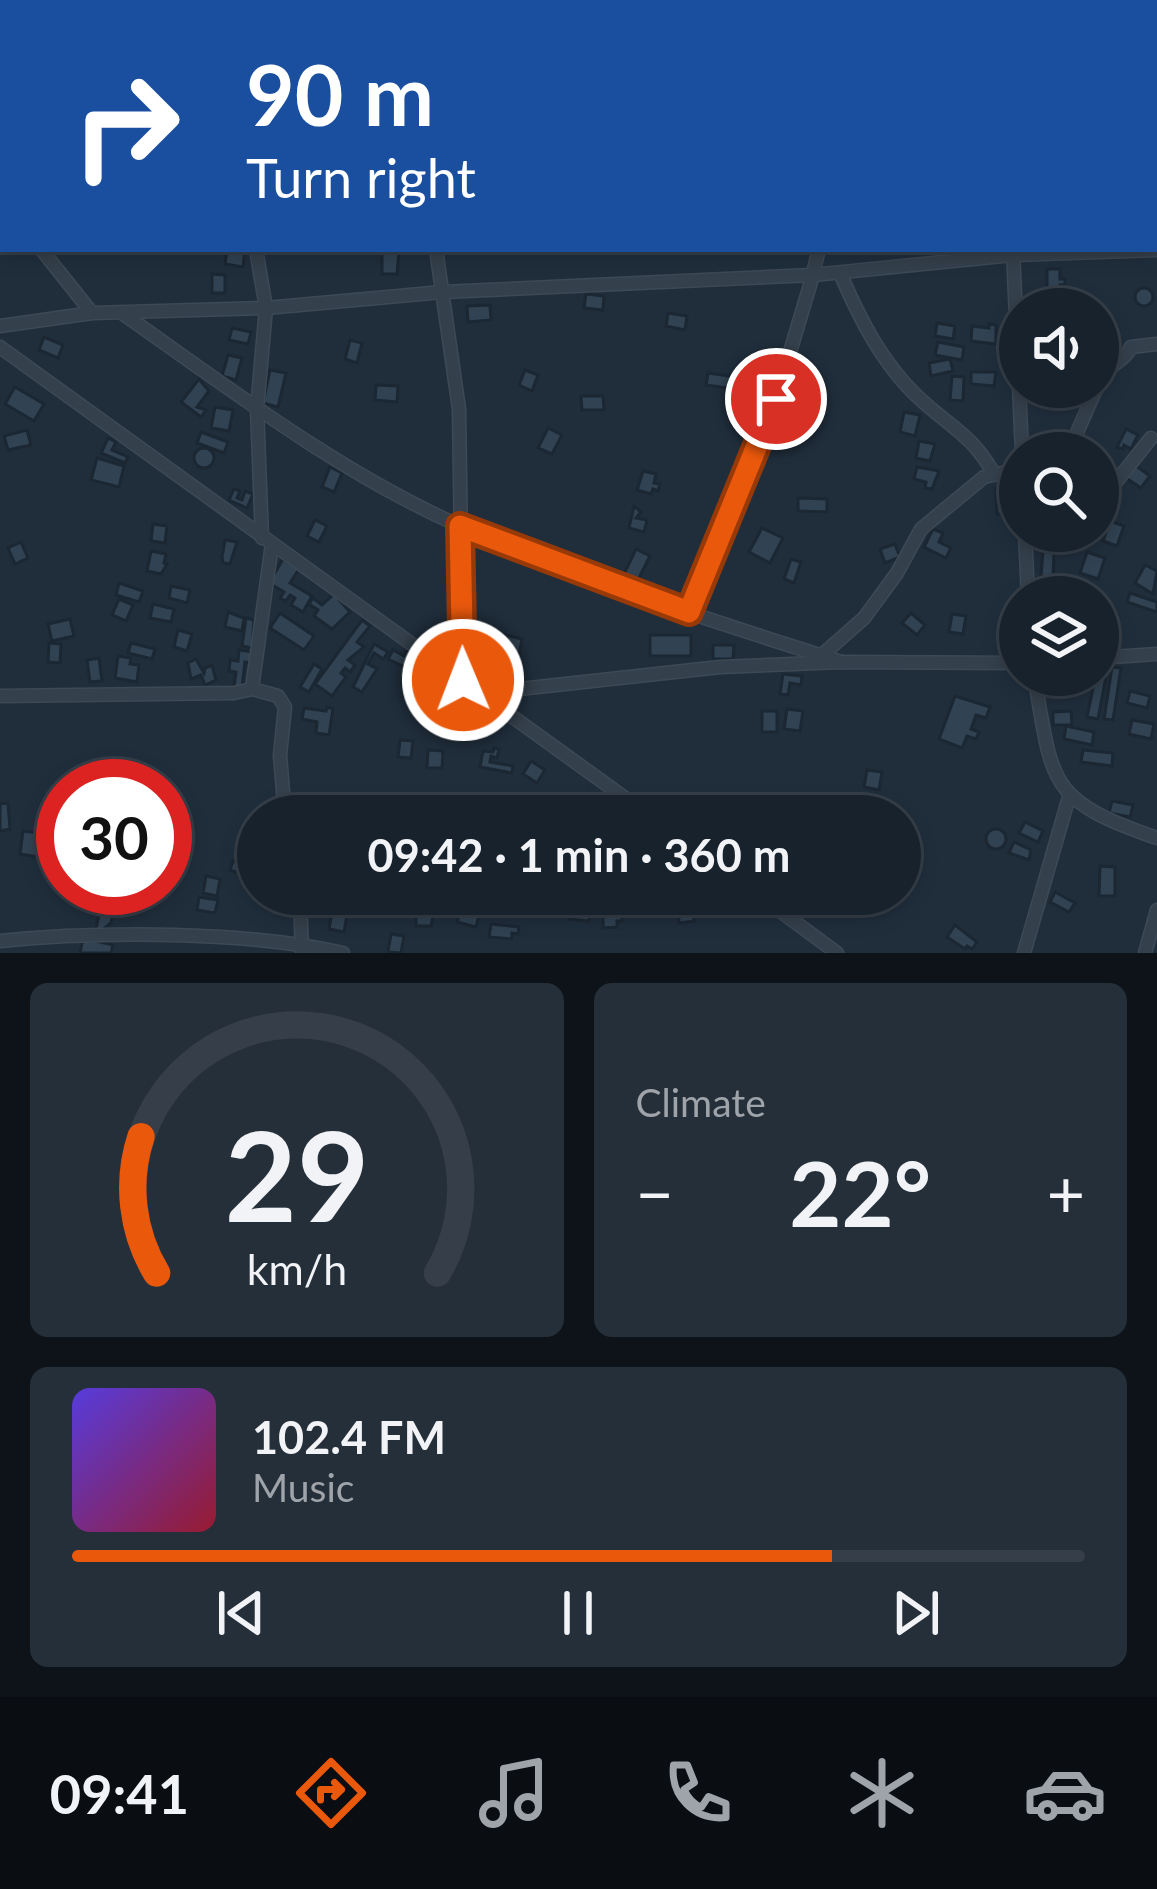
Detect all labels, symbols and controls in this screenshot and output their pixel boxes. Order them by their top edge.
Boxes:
text: 90 m [246,43,434,144]
icon: right [48,48,204,204]
text: Turn right [246,145,476,210]
map controls [999,288,1119,696]
button: sound [999,288,1119,408]
pin [725,348,827,450]
icon: arrive [743,366,809,432]
button: search [999,432,1119,552]
button: layers [999,576,1119,696]
position arrow [400,617,526,743]
speed limit sign: 30 [36,759,192,915]
text: 09:42 · 1 min · 360 m [368,828,790,882]
text: Climate [636,1079,766,1125]
text: 29 [224,1099,369,1249]
text: 22° [789,1138,931,1246]
text: − [636,1153,674,1232]
text: + [1047,1153,1085,1232]
text: km/h [247,1243,347,1294]
text: 102.4 FM [252,1410,446,1464]
text: Music [252,1464,354,1510]
icon: previous [208,1580,274,1646]
icon: pause [545,1580,611,1646]
icon: next [883,1580,949,1646]
icon: directions [289,1751,373,1835]
icon: music [472,1751,556,1835]
icon: phone [656,1751,740,1835]
icon: climate [840,1751,924,1835]
icon: car [1023,1751,1107,1835]
text: 09:41 [50,1761,189,1826]

